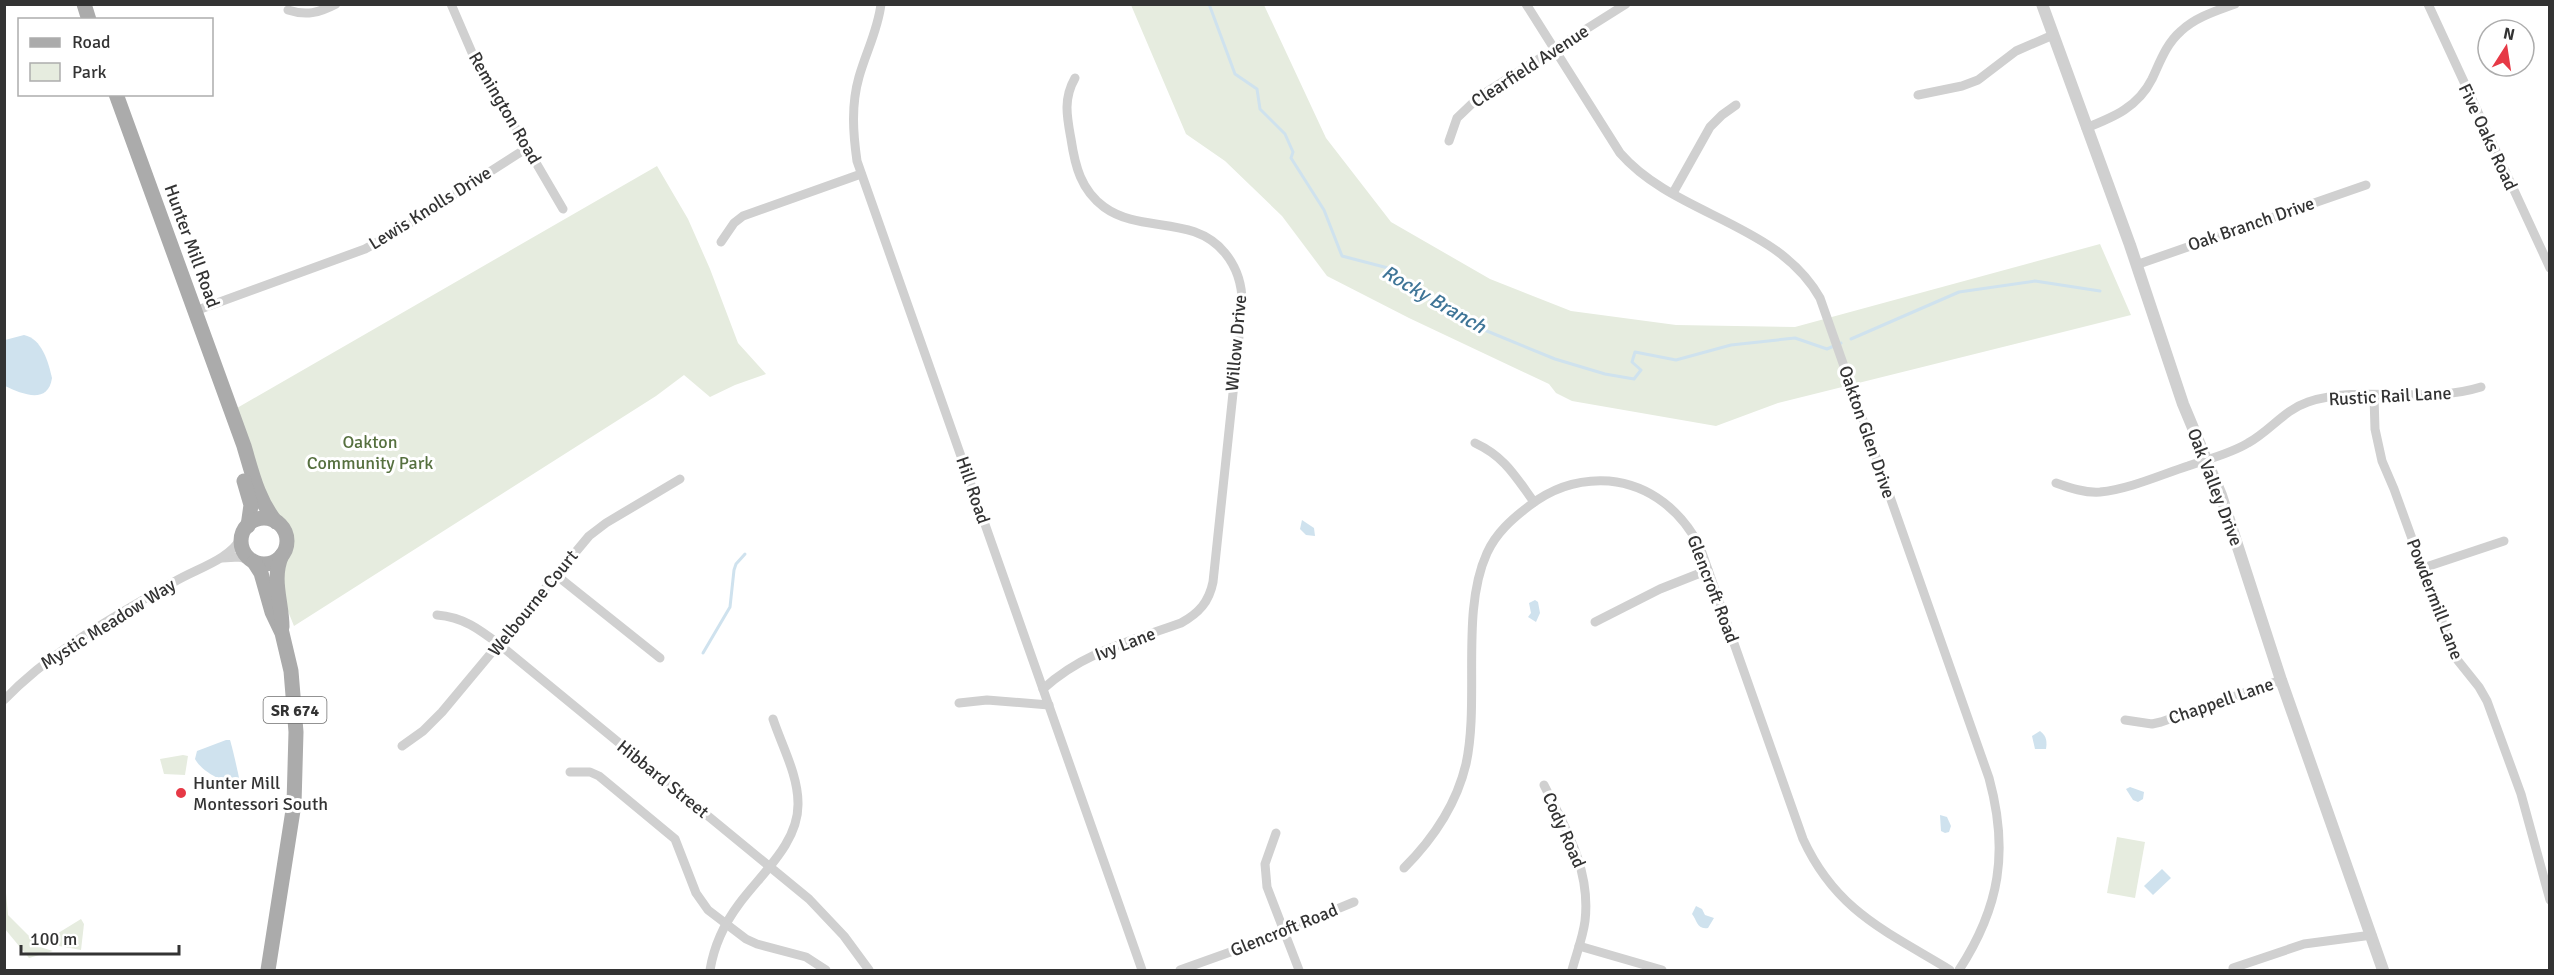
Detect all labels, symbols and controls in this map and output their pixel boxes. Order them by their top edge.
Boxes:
legend [18,18,213,96]
north arrow [2476,18,2536,78]
street label: Clearfield Avenue [1467,20,1593,112]
text: N [2501,23,2516,45]
text: Road [72,31,111,53]
street label: Remington Road [464,48,546,168]
text: Park [72,61,107,83]
street label: Five Oaks Road [2454,80,2522,194]
street label: Lewis Knolls Drive [365,162,495,254]
street label: Hunter Mill Road [159,181,225,311]
street label: Oak Branch Drive [2185,192,2317,256]
water label: Rocky Branch [1377,260,1491,340]
street label: Willow Drive [1221,294,1251,392]
street label: Oakton Glen Drive [1834,363,1900,501]
street label: Rustic Rail Lane [2328,382,2452,410]
street label: Oak Valley Drive [2182,425,2248,549]
park label: Oakton Community Park [307,431,433,474]
street label: Hill Road [951,453,995,527]
street label: Glencroft Road [1682,532,1744,646]
street label: Powdermill Lane [2402,535,2468,663]
street label: Welbourne Court [483,545,583,661]
street label: Mystic Meadow Way [37,573,180,674]
street label: Ivy Lane [1092,622,1158,666]
street label: Chappell Lane [2166,673,2276,729]
road number: SR 674 [264,697,326,723]
street label: Hibbard Street [613,735,713,823]
place label: Hunter Mill Montessori South [193,772,328,815]
marker: Hunter Mill Montessori South [174,786,188,800]
street label: Cody Road [1538,789,1590,871]
street label: Glencroft Road [1227,898,1341,962]
scale bar [21,918,178,956]
text: 100 m [30,928,77,950]

